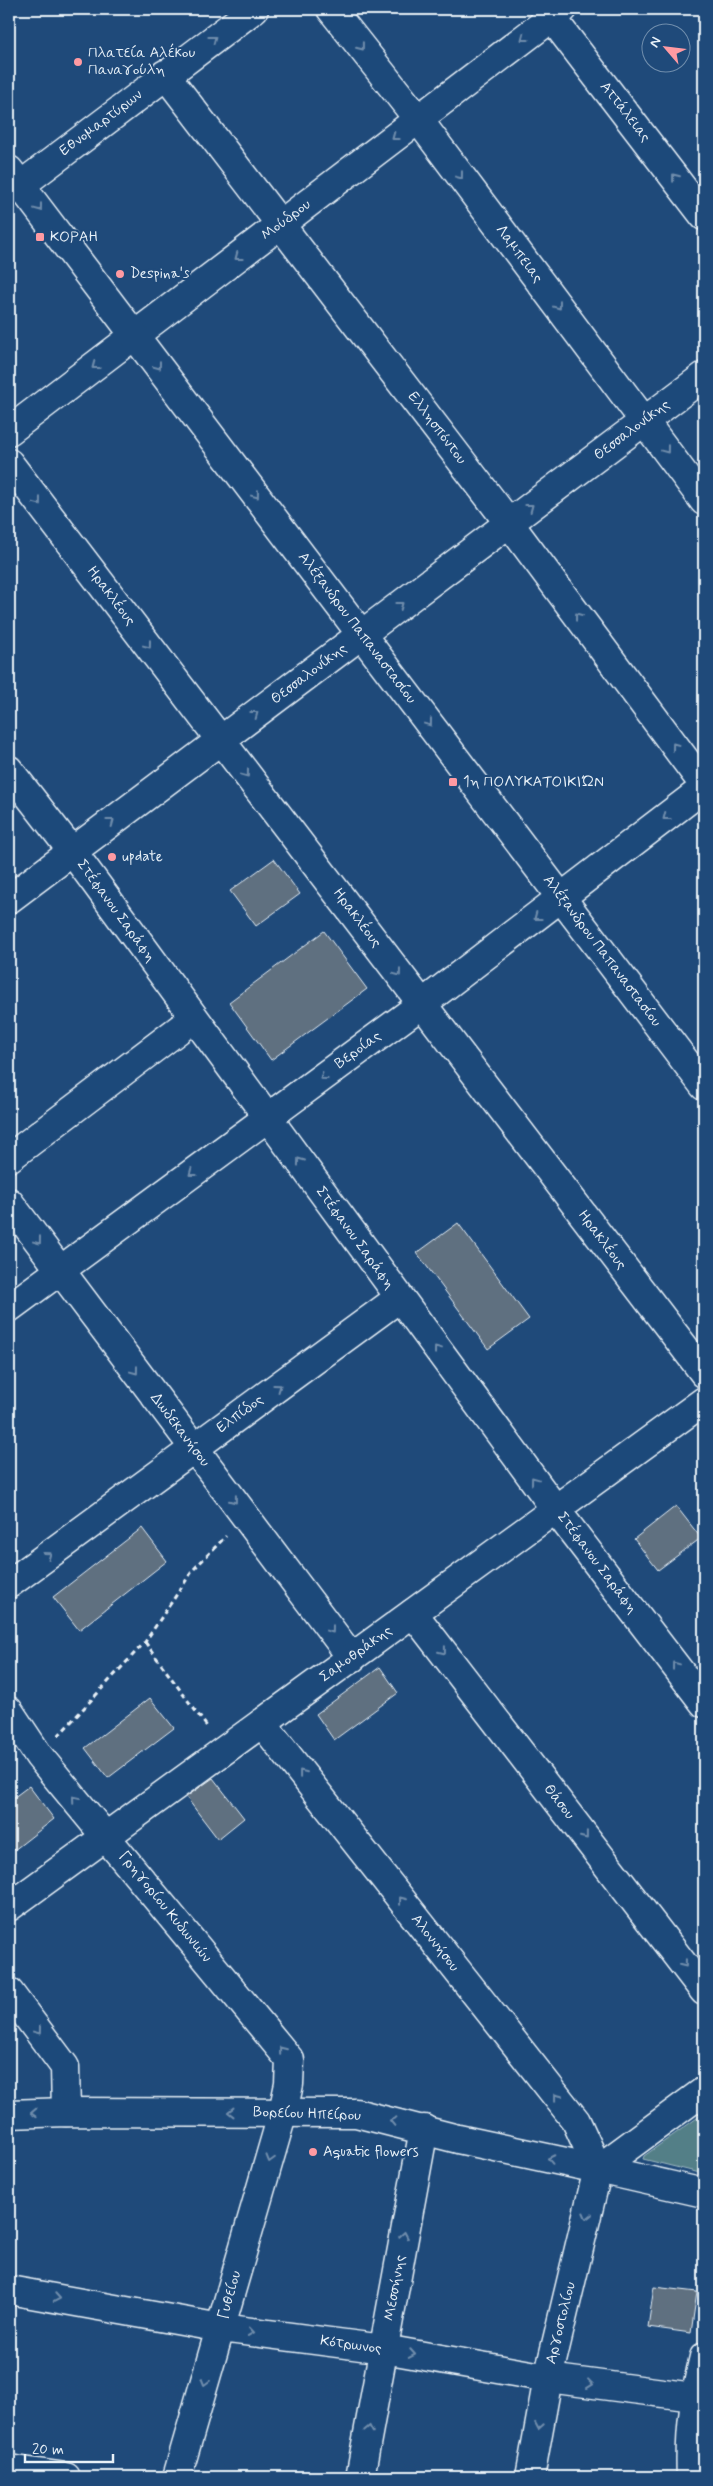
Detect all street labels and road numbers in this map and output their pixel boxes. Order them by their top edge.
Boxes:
street label: Αττάλειας [595,78,655,147]
street label: Εθνομαρτύρων [55,85,147,161]
street label: Μούδρου [257,195,315,245]
street label: Λαμπειας [491,221,548,287]
street label: Ελλησπόντου [403,387,471,469]
street label: Θεσσαλονίκης [590,395,674,465]
street label: Αλέξανδρου Παπαναστασίου [293,548,421,708]
street label: Ηρακλέους [82,562,140,630]
street label: Θεσσαλονίκης [267,639,351,709]
street label: Στέφανου Σαράφη [72,856,160,967]
street label: Αλέξανδρου Παπαναστασίου [538,871,666,1031]
street label: Ηρακλέους [328,884,386,952]
street label: Βεροίας [331,1026,386,1074]
street label: Στέφανου Σαράφη [311,1183,399,1294]
street label: Ηρακλέους [573,1206,631,1274]
street label: Δωδεκανήσου [146,1389,215,1471]
street label: Ελπίδος [212,1390,268,1438]
street label: Στέφανου Σαράφη [552,1508,642,1618]
street label: Σαμοθράκης [316,1621,397,1687]
street label: Θάσου [539,1780,579,1824]
street label: Γρηγορίου Κυδωνιών [114,1847,216,1967]
street label: Αλοννήσου [406,1910,464,1976]
street label: Βορείου Ηπείρου [253,2102,362,2126]
street label: Μεσσήνης [379,2253,411,2323]
street label: Γυθείου [214,2268,247,2322]
street label: Αργοστολίου [541,2280,581,2366]
street label: Κότρωνος [319,2331,383,2359]

